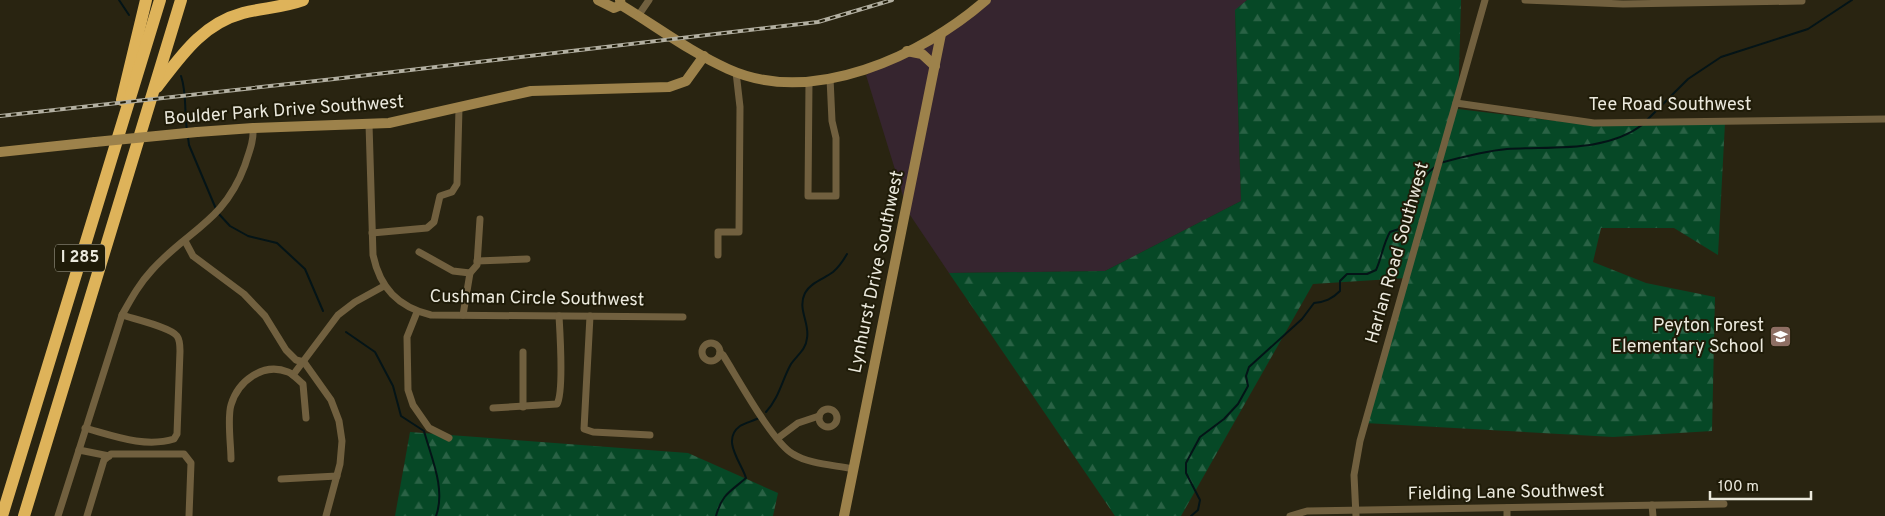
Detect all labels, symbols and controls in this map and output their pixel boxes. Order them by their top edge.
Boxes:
street label: Boulder Park Drive Southwest [163,91,405,131]
street label: Tee Road Southwest [1589,94,1752,117]
street label: Harlan Road Southwest [1361,160,1435,346]
street label: Lynhurst Drive Southwest [844,168,910,376]
road number: I 285 [55,244,105,272]
street label: Cushman Circle Southwest [429,286,645,312]
place label: Peyton Forest Elementary School [1611,315,1764,359]
school or university icon: Peyton Forest Elementary School [1768,324,1792,348]
scale bar [1710,468,1811,500]
text: 100 m [1718,478,1759,497]
street label: Fielding Lane Southwest [1407,480,1605,506]

